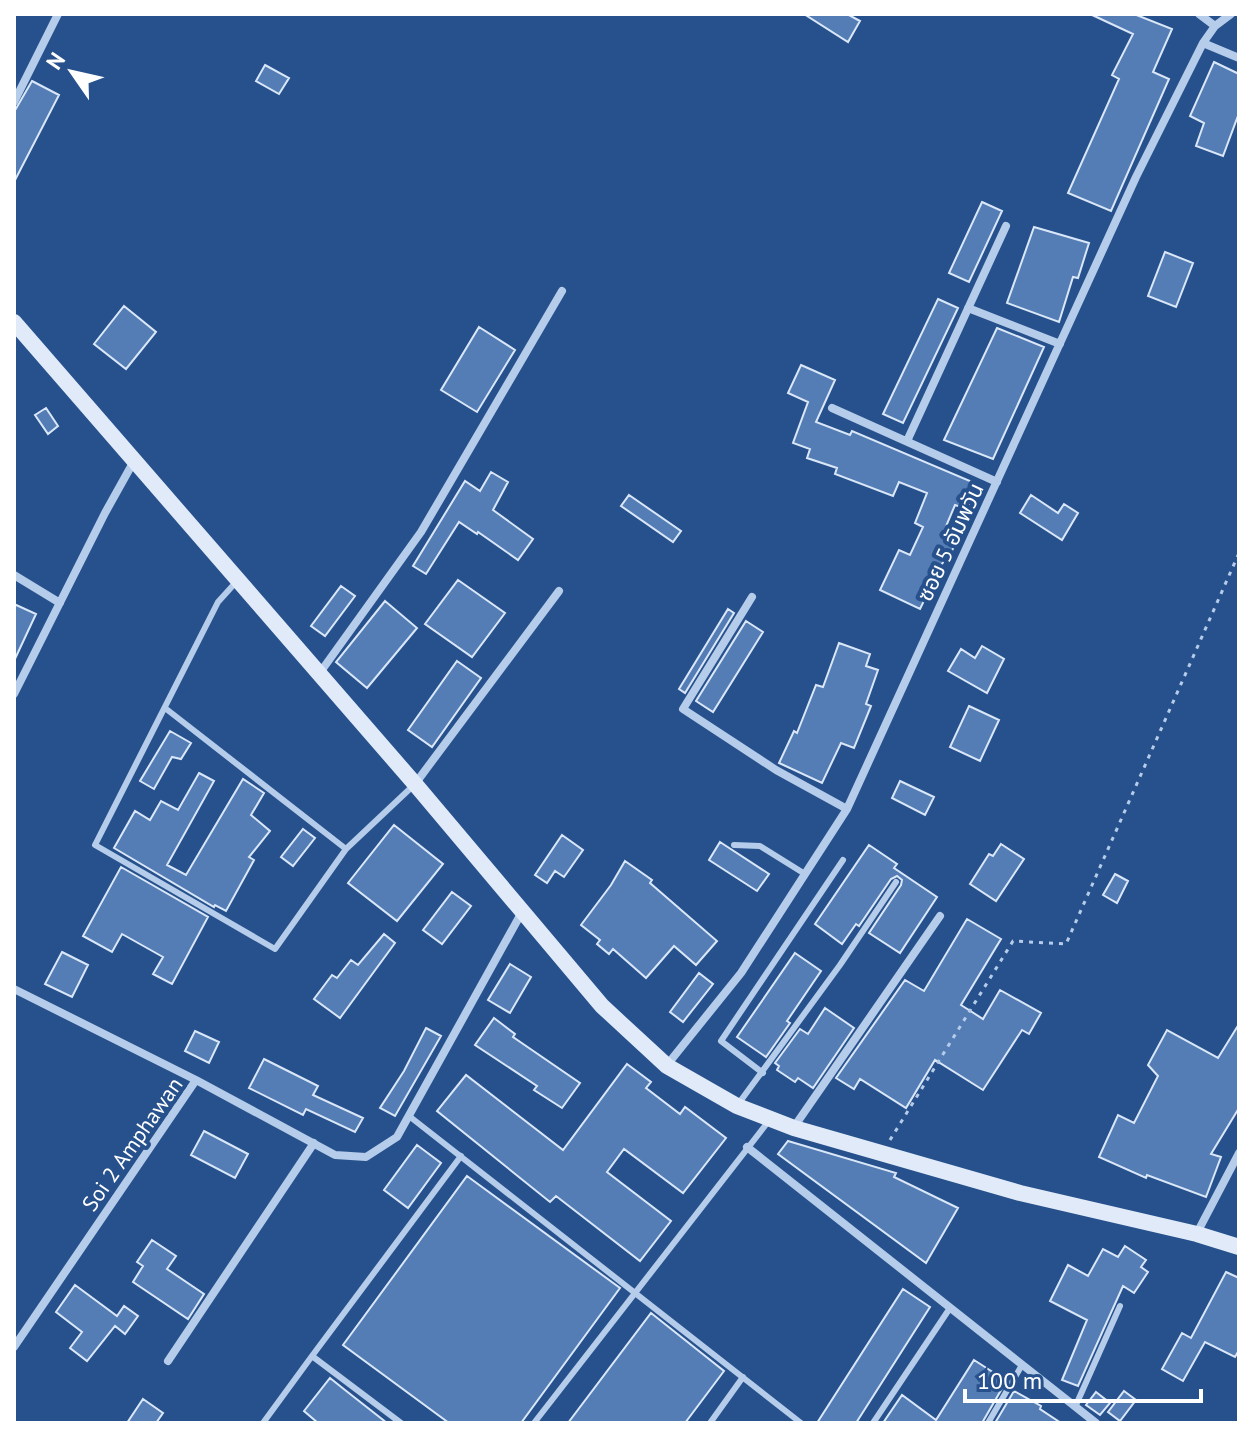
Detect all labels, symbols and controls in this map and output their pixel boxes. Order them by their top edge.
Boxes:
north arrow [32,32,112,112]
text: N [40,47,71,75]
street label: ซอย 5 อัมพวัน [910,478,990,606]
street label: Soi 2 Amphawan [75,1072,189,1216]
scale bar [965,1353,1201,1403]
text: 100 m [977,1365,1042,1396]

